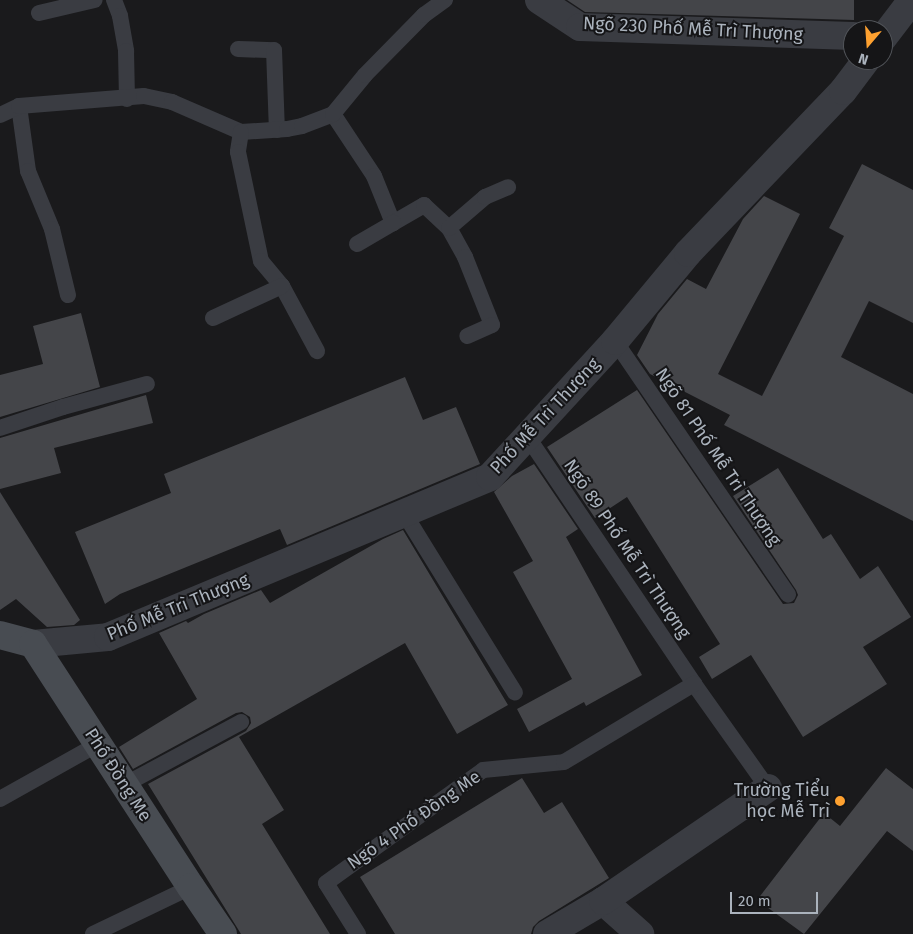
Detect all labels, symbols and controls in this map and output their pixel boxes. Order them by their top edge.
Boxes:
street label: Ngõ 230 Phố Mễ Trì Thượng [582,12,804,46]
north arrow [843,20,893,70]
text: N [856,49,871,68]
street label: Phố Mễ Trì Thượng [486,353,604,479]
street label: Ngõ 81 Phố Mễ Trì Thượng [650,364,786,550]
street label: Ngõ 89 Phố Mễ Trì Thượng [559,455,695,643]
street label: Phố Mễ Trì Thượng [104,569,252,645]
street label: Phố Đồng Me [80,724,156,826]
street label: Ngõ 4 Phố Đồng Me [343,766,485,874]
place label: Trường Tiểu học Mễ Trì [734,780,830,822]
marker: Trường Tiểu học Mễ Trì [834,795,846,807]
scale bar [733,882,820,914]
text: 20 m [738,892,771,910]

